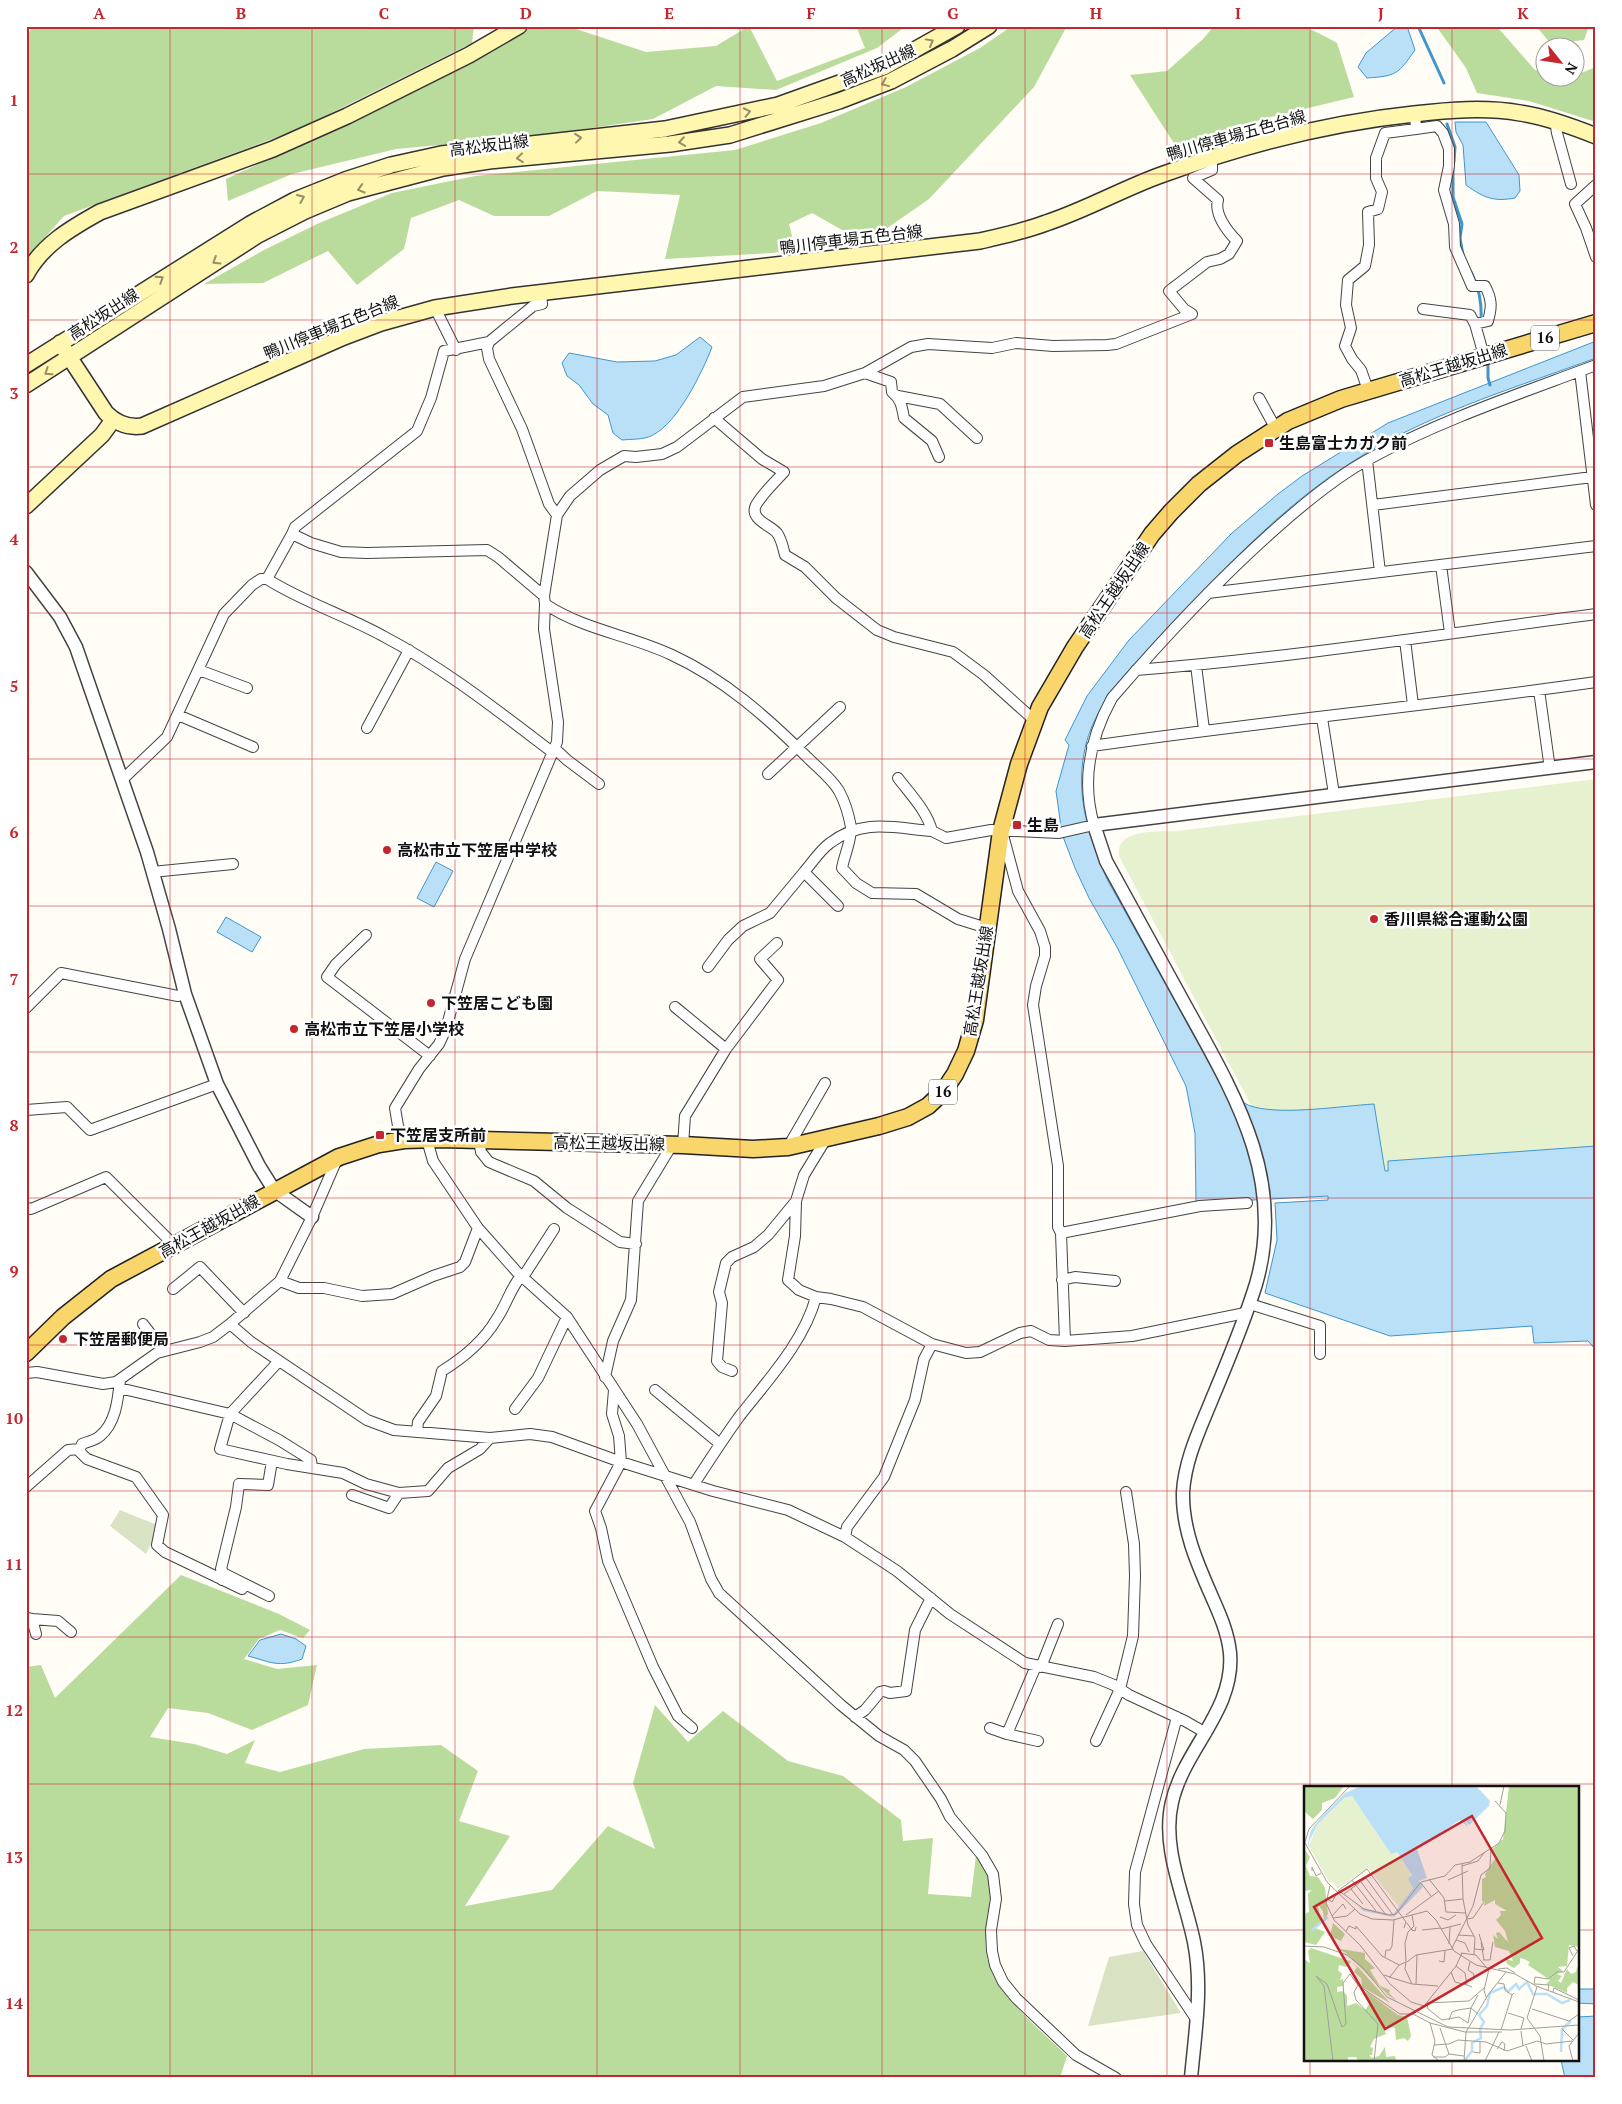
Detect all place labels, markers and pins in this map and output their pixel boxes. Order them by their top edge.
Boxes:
place label: 生島富士カガク前 [1279,432,1407,454]
marker: 生島富士カガク前 [1263,437,1275,449]
place label: 生島 [1027,814,1059,836]
marker: 生島 [1011,819,1023,831]
place label: 高松市立下笠居中学校 [397,839,557,861]
marker: 高松市立下笠居中学校 [381,844,393,856]
place label: 香川県総合運動公園 [1384,908,1528,930]
marker: 香川県総合運動公園 [1368,913,1380,925]
place label: 下笠居こども園 [441,992,553,1014]
marker: 下笠居こども園 [425,997,437,1009]
place label: 高松市立下笠居小学校 [304,1018,464,1040]
marker: 高松市立下笠居小学校 [288,1023,300,1035]
place label: 下笠居支所前 [390,1124,486,1146]
marker: 下笠居支所前 [374,1129,386,1141]
place label: 下笠居郵便局 [73,1328,169,1350]
marker: 下笠居郵便局 [57,1333,69,1345]

